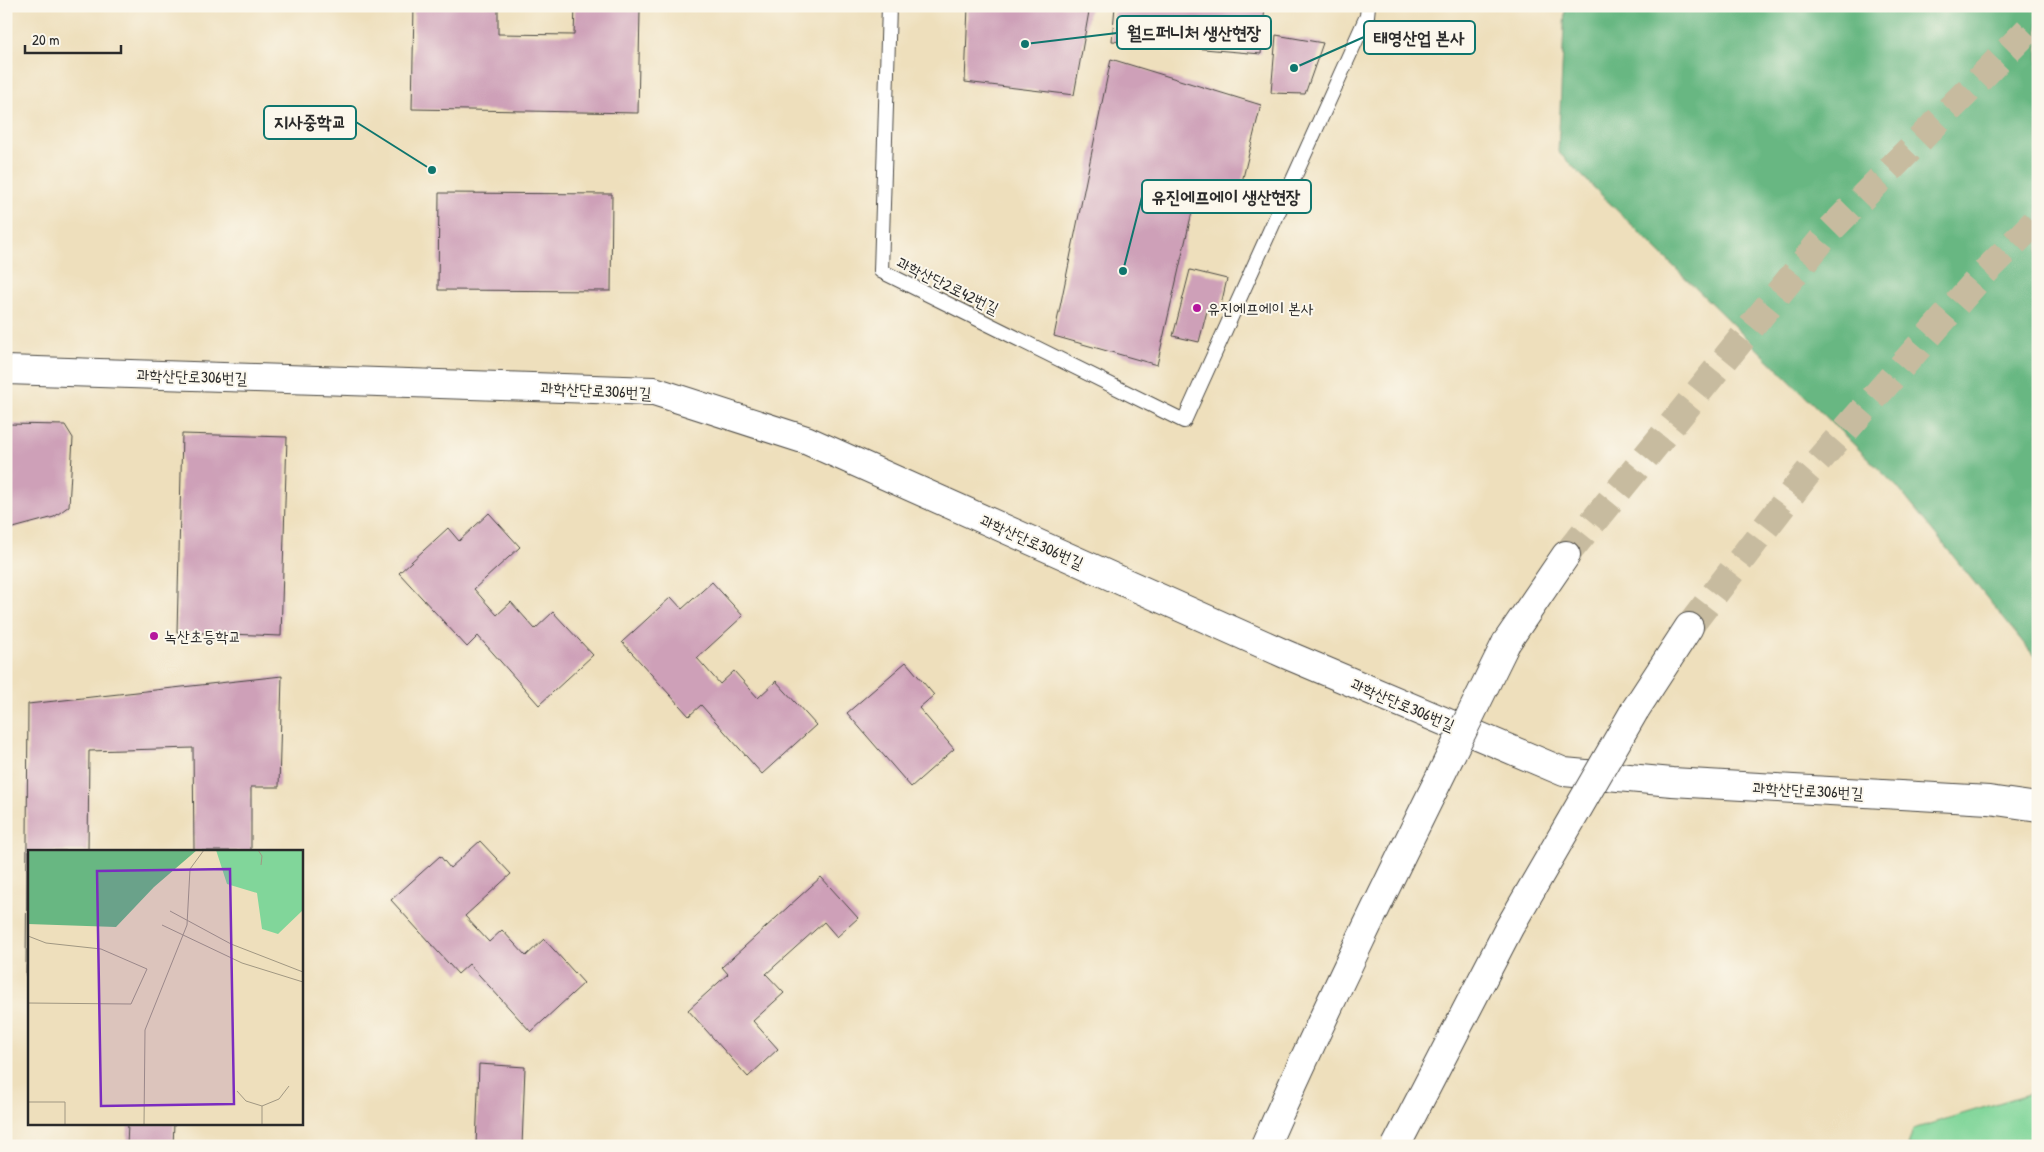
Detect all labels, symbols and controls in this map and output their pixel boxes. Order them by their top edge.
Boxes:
callout: 월드퍼니처 생산현장 [1117,16,1271,49]
text: 월드퍼니처 생산현장 [1127,20,1262,45]
callout: 태영산업 본사 [1364,21,1475,54]
scale bar [25,22,121,54]
text: 태영산업 본사 [1373,25,1465,50]
text: 20 m [32,29,59,50]
callout: 지사중학교 [264,106,356,139]
text: 지사중학교 [274,109,346,134]
callout: 유진에프에이 생산현장 [1142,180,1311,213]
text: 유진에프에이 생산현장 [1152,184,1301,209]
street label: 과학산단2로42번길 [893,251,1003,319]
place label: 유진에프에이 본사 [1207,297,1314,319]
marker: 유진에프에이 본사 [1191,302,1203,314]
street label: 과학산단로306번길 [136,363,248,389]
street label: 과학산단로306번길 [540,376,652,404]
street label: 과학산단로306번길 [977,508,1087,574]
place label: 녹산초등학교 [164,625,241,647]
marker: 녹산초등학교 [148,630,160,642]
street label: 과학산단로306번길 [1348,672,1458,736]
street label: 과학산단로306번길 [1752,776,1864,804]
inset map [28,850,302,1124]

